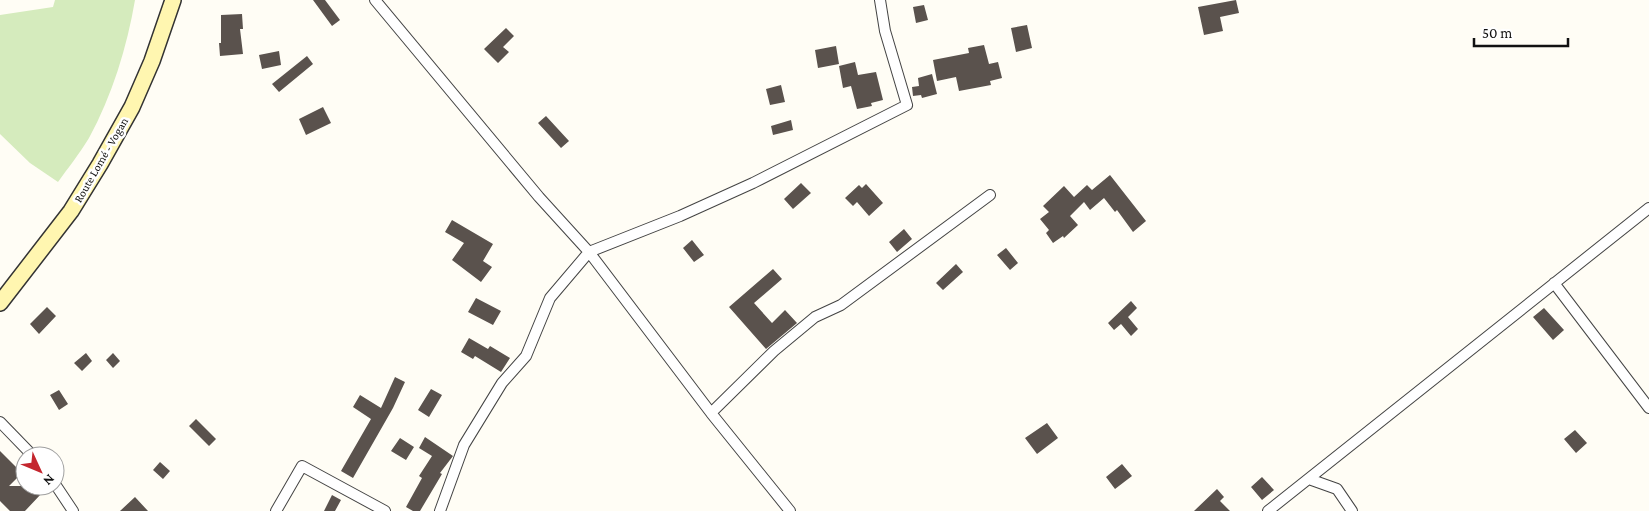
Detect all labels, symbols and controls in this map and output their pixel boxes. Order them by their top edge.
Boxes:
scale bar [1474,15,1568,47]
text: 50 m [1482,25,1512,41]
street label: Route Lomé - Vogan [71,114,131,205]
north arrow [15,446,65,496]
text: N [40,471,58,489]

